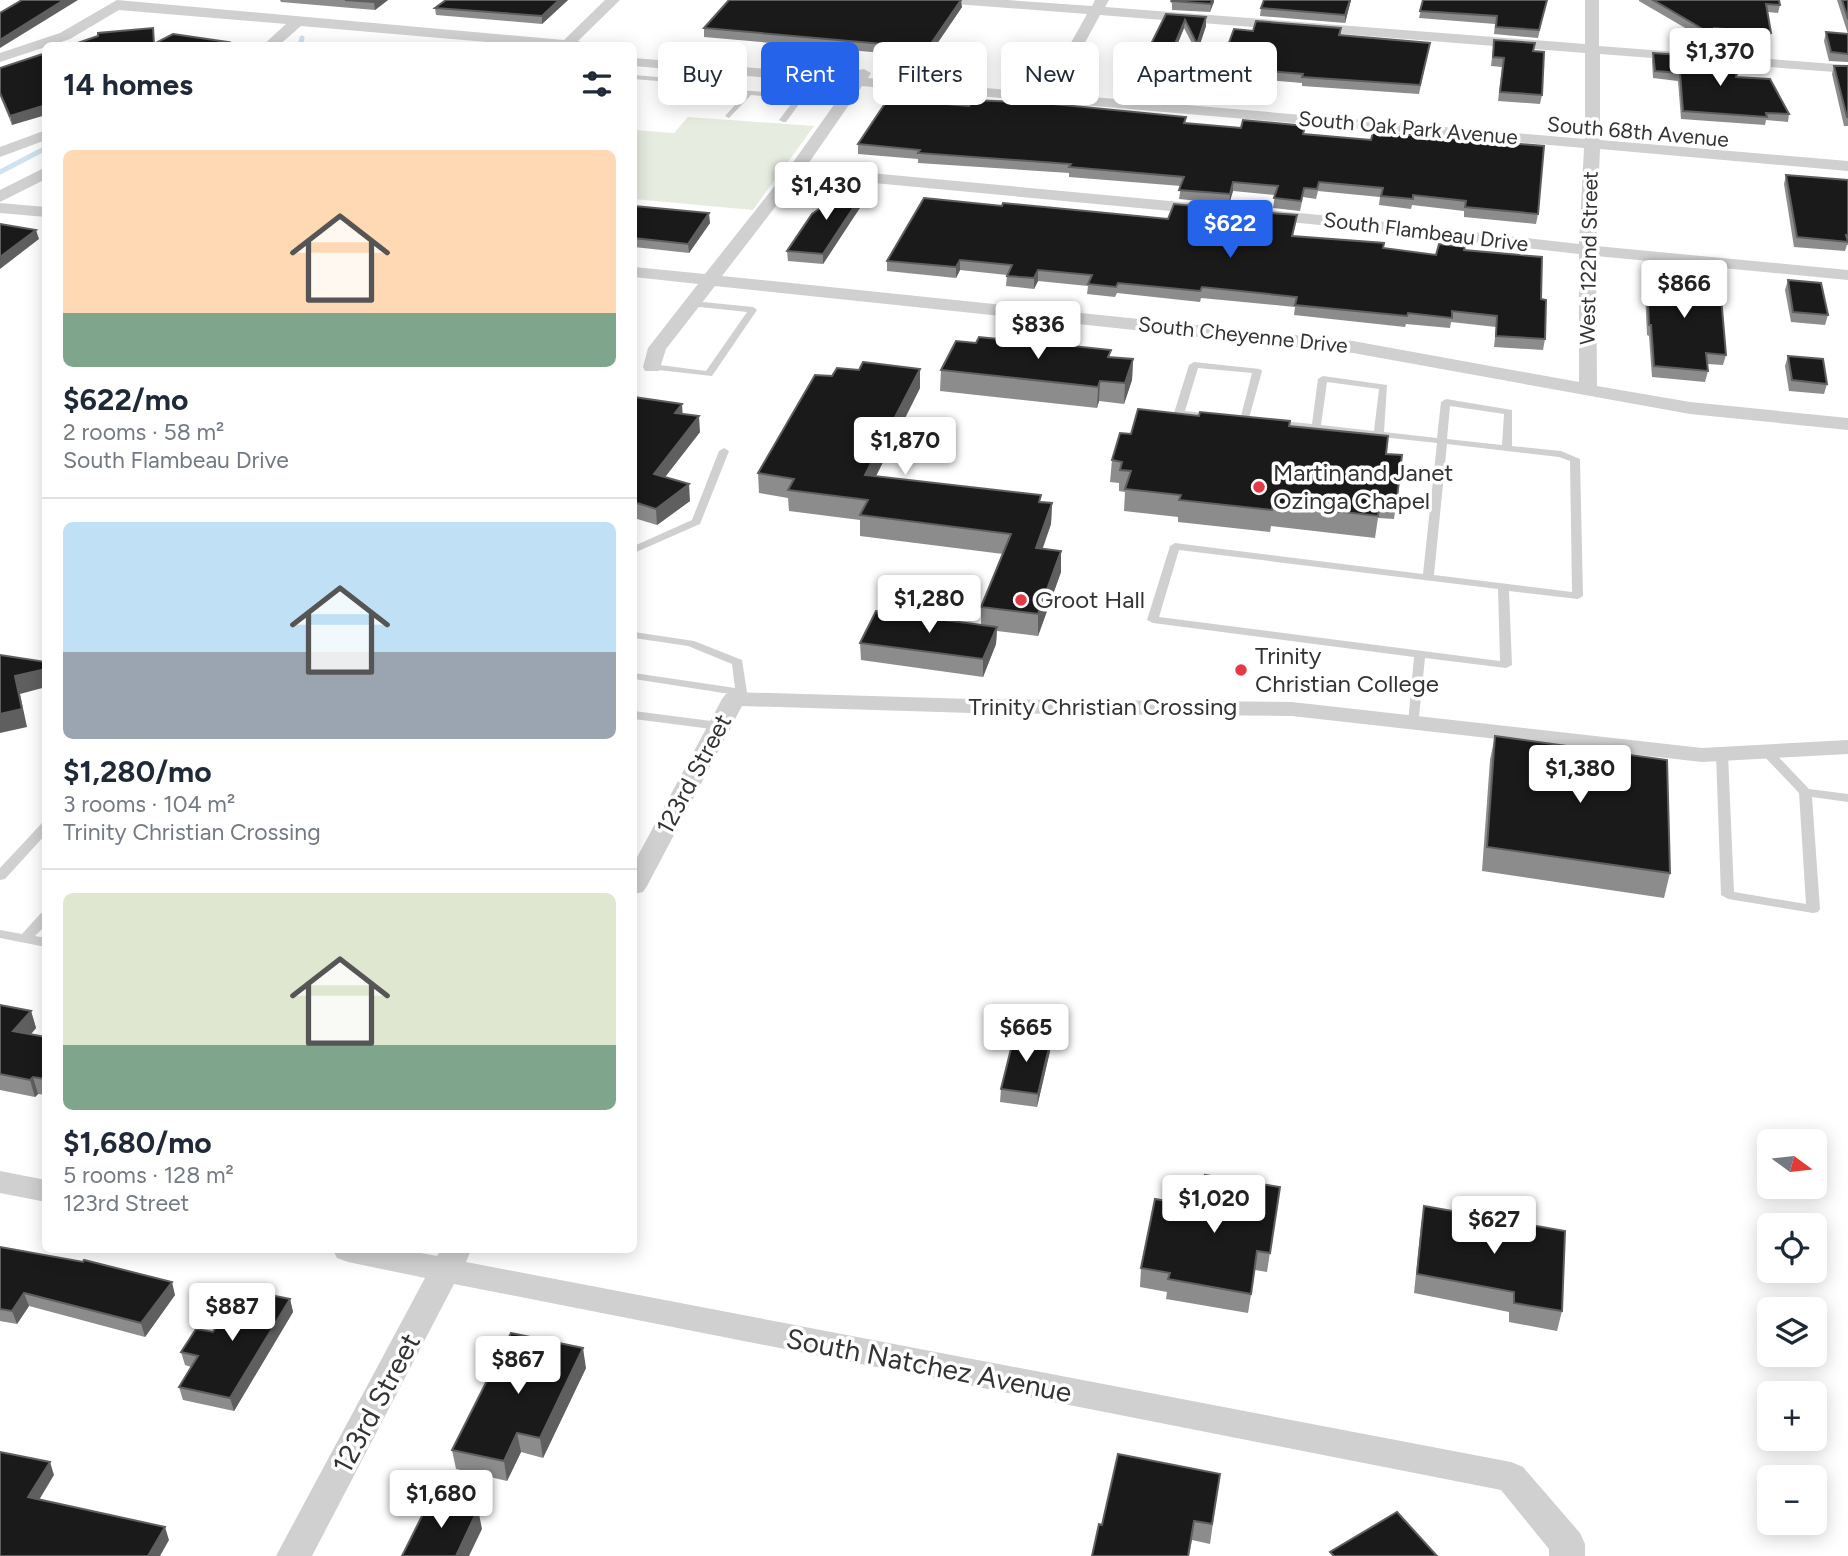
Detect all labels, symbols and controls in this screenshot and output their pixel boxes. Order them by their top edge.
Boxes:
pin: $1,370 [1663,28,1777,88]
text: $1,370 [1686,37,1754,65]
chip: Buy [658,42,747,105]
chip: Rent [761,42,859,105]
chip: Filters [873,42,987,105]
chip: New [1001,42,1099,105]
chip: Apartment [1113,42,1277,105]
icon: filters [578,65,616,103]
text: 14 homes [63,66,193,103]
street label: South Oak Park Avenue [1297,105,1519,150]
street label: South 68th Avenue [1546,111,1730,152]
pin: $1,430 [769,162,883,222]
text: $1,430 [791,171,861,199]
street label: West 122nd Street [1574,171,1603,345]
icon: home [277,195,403,321]
pin: $622 [1189,201,1271,260]
street label: South Flambeau Drive [1322,207,1530,256]
text: $622 [1204,209,1256,237]
pin: $866 [1643,260,1725,320]
text: $866 [1657,269,1711,297]
pin: $836 [997,302,1079,361]
text: $836 [1012,310,1064,338]
street label: South Cheyenne Drive [1137,311,1349,358]
text: $622/mo [63,381,188,418]
text: 2 rooms · 58 m² [63,418,224,446]
pin: $1,870 [848,418,962,477]
text: $1,870 [870,426,940,454]
text: South Flambeau Drive [63,446,289,474]
place label: Martin and Janet Ozinga Chapel [1273,458,1453,515]
marker: Martin and Janet Ozinga Chapel [1251,479,1267,495]
icon: home [277,567,403,693]
pin: $1,280 [872,576,986,635]
text: $1,280 [894,584,964,612]
place label: Groot Hall [1035,585,1145,614]
marker: Groot Hall [1013,592,1029,608]
place label: Trinity Christian College [1255,641,1439,698]
marker: Trinity Christian College [1233,662,1249,678]
street label: Trinity Christian Crossing [969,692,1237,721]
street label: 123rd Street [650,709,737,839]
pin: $1,380 [1523,746,1637,805]
text: $1,280/mo [63,753,212,790]
text: $1,380 [1545,754,1615,782]
text: 3 rooms · 104 m² [63,790,235,818]
text: Trinity Christian Crossing [63,818,321,846]
icon: home [277,938,403,1064]
pin: $665 [985,1004,1067,1064]
text: $665 [1000,1013,1052,1041]
text: $1,680/mo [63,1124,212,1161]
north arrow [1757,1129,1827,1199]
map controls [1757,1129,1827,1535]
text: 5 rooms · 128 m² [63,1161,234,1189]
pin: $1,020 [1157,1176,1271,1235]
text: $1,020 [1178,1184,1250,1212]
text: 123rd Street [63,1189,189,1217]
pin: $627 [1453,1196,1535,1256]
text: $627 [1468,1205,1520,1233]
button: locate [1757,1213,1827,1283]
pin: $887 [191,1284,273,1343]
text: $887 [205,1292,259,1320]
button: layers [1757,1297,1827,1367]
street label: South Natchez Avenue [783,1321,1075,1409]
street label: 123rd Street [325,1327,427,1479]
pin: $867 [477,1336,559,1396]
text: $867 [492,1345,544,1373]
button: + [1757,1381,1827,1451]
button: − [1757,1465,1827,1535]
pin: $1,680 [384,1470,498,1530]
text: $1,680 [406,1479,476,1507]

